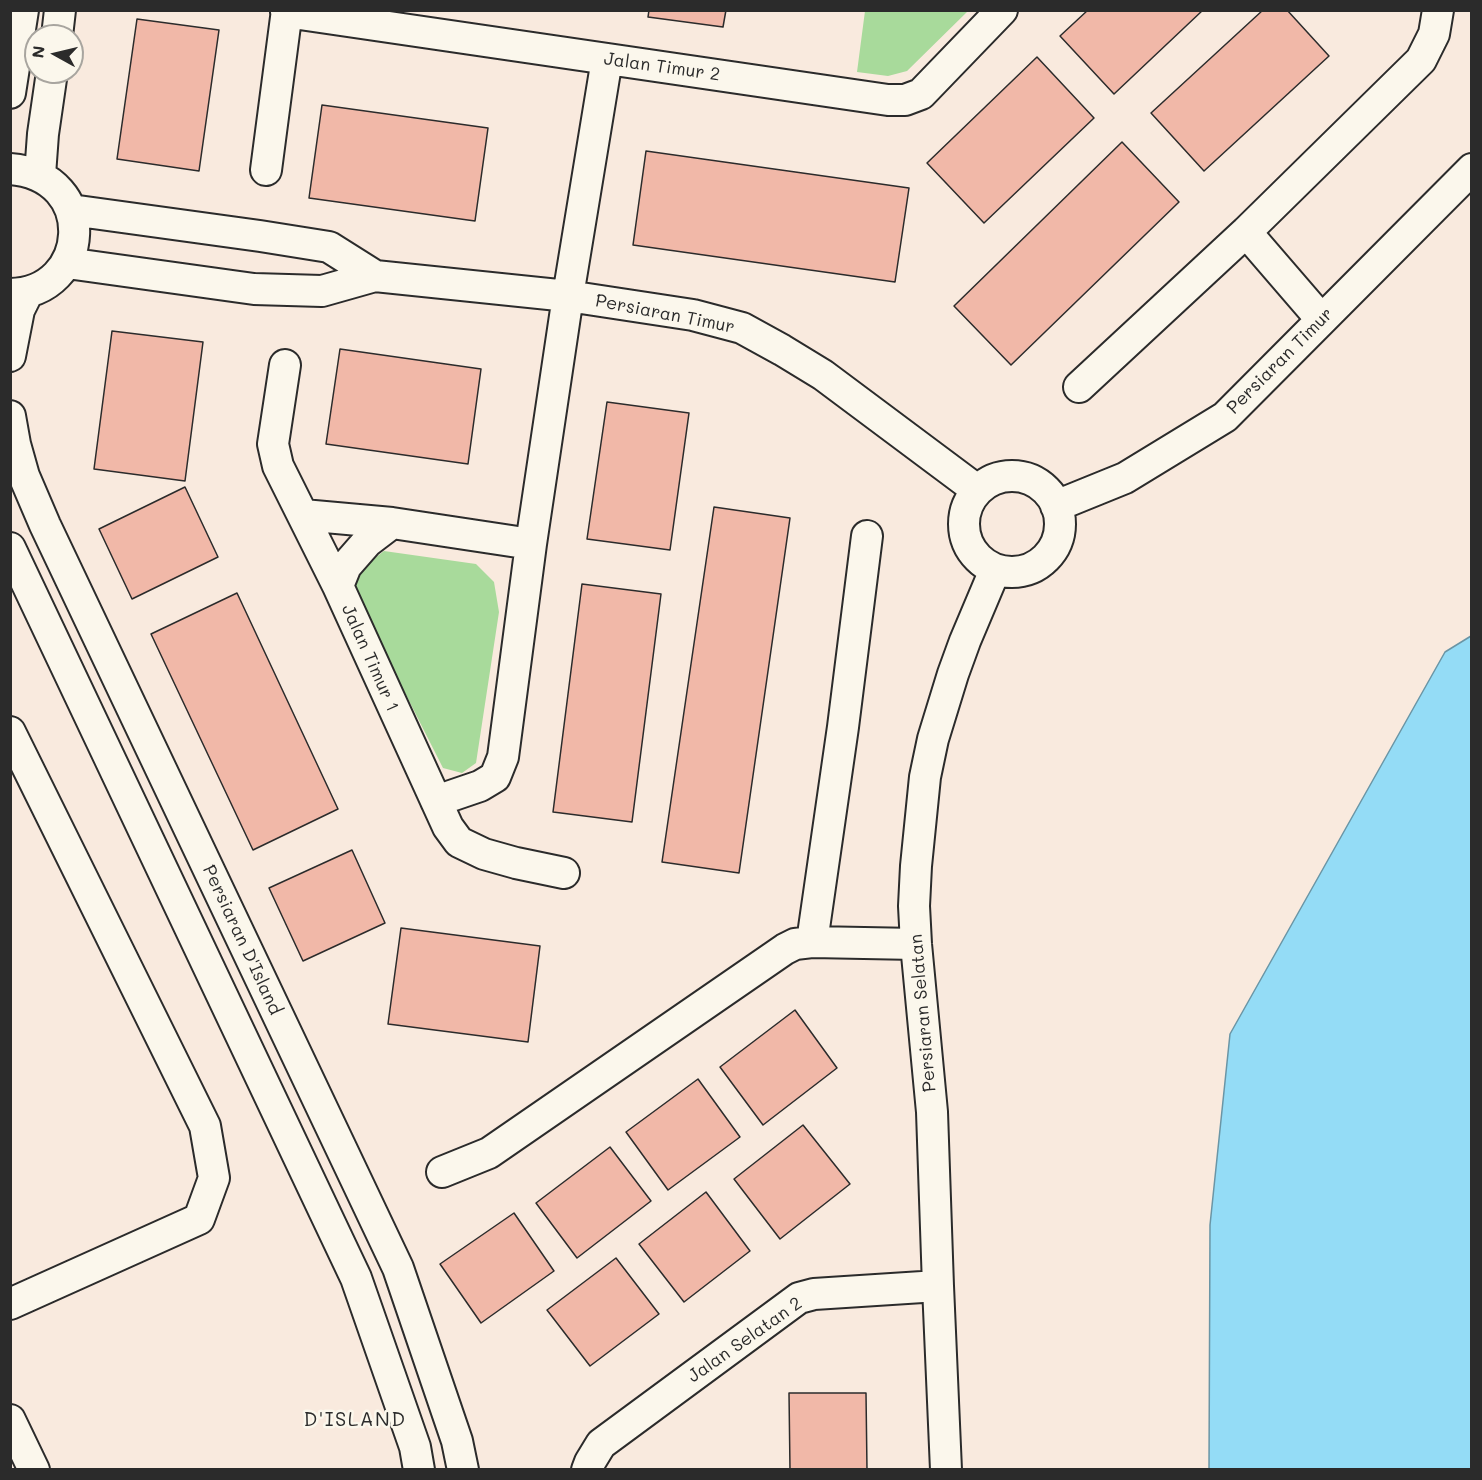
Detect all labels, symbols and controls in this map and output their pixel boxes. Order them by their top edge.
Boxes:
north arrow [24,24,84,84]
text: N [26,44,49,59]
street label: Jalan Timur 2 [603,48,721,86]
street label: Persiaran Timur [594,290,736,338]
street label: Persiaran Timur [1222,303,1338,419]
street label: Jalan Timur 1 [337,601,403,715]
street label: Persiaran D'Island [198,862,286,1018]
street label: Persiaran Selatan [905,933,941,1093]
street label: Jalan Selatan 2 [684,1293,806,1387]
district label: D'ISLAND [303,1408,407,1432]

